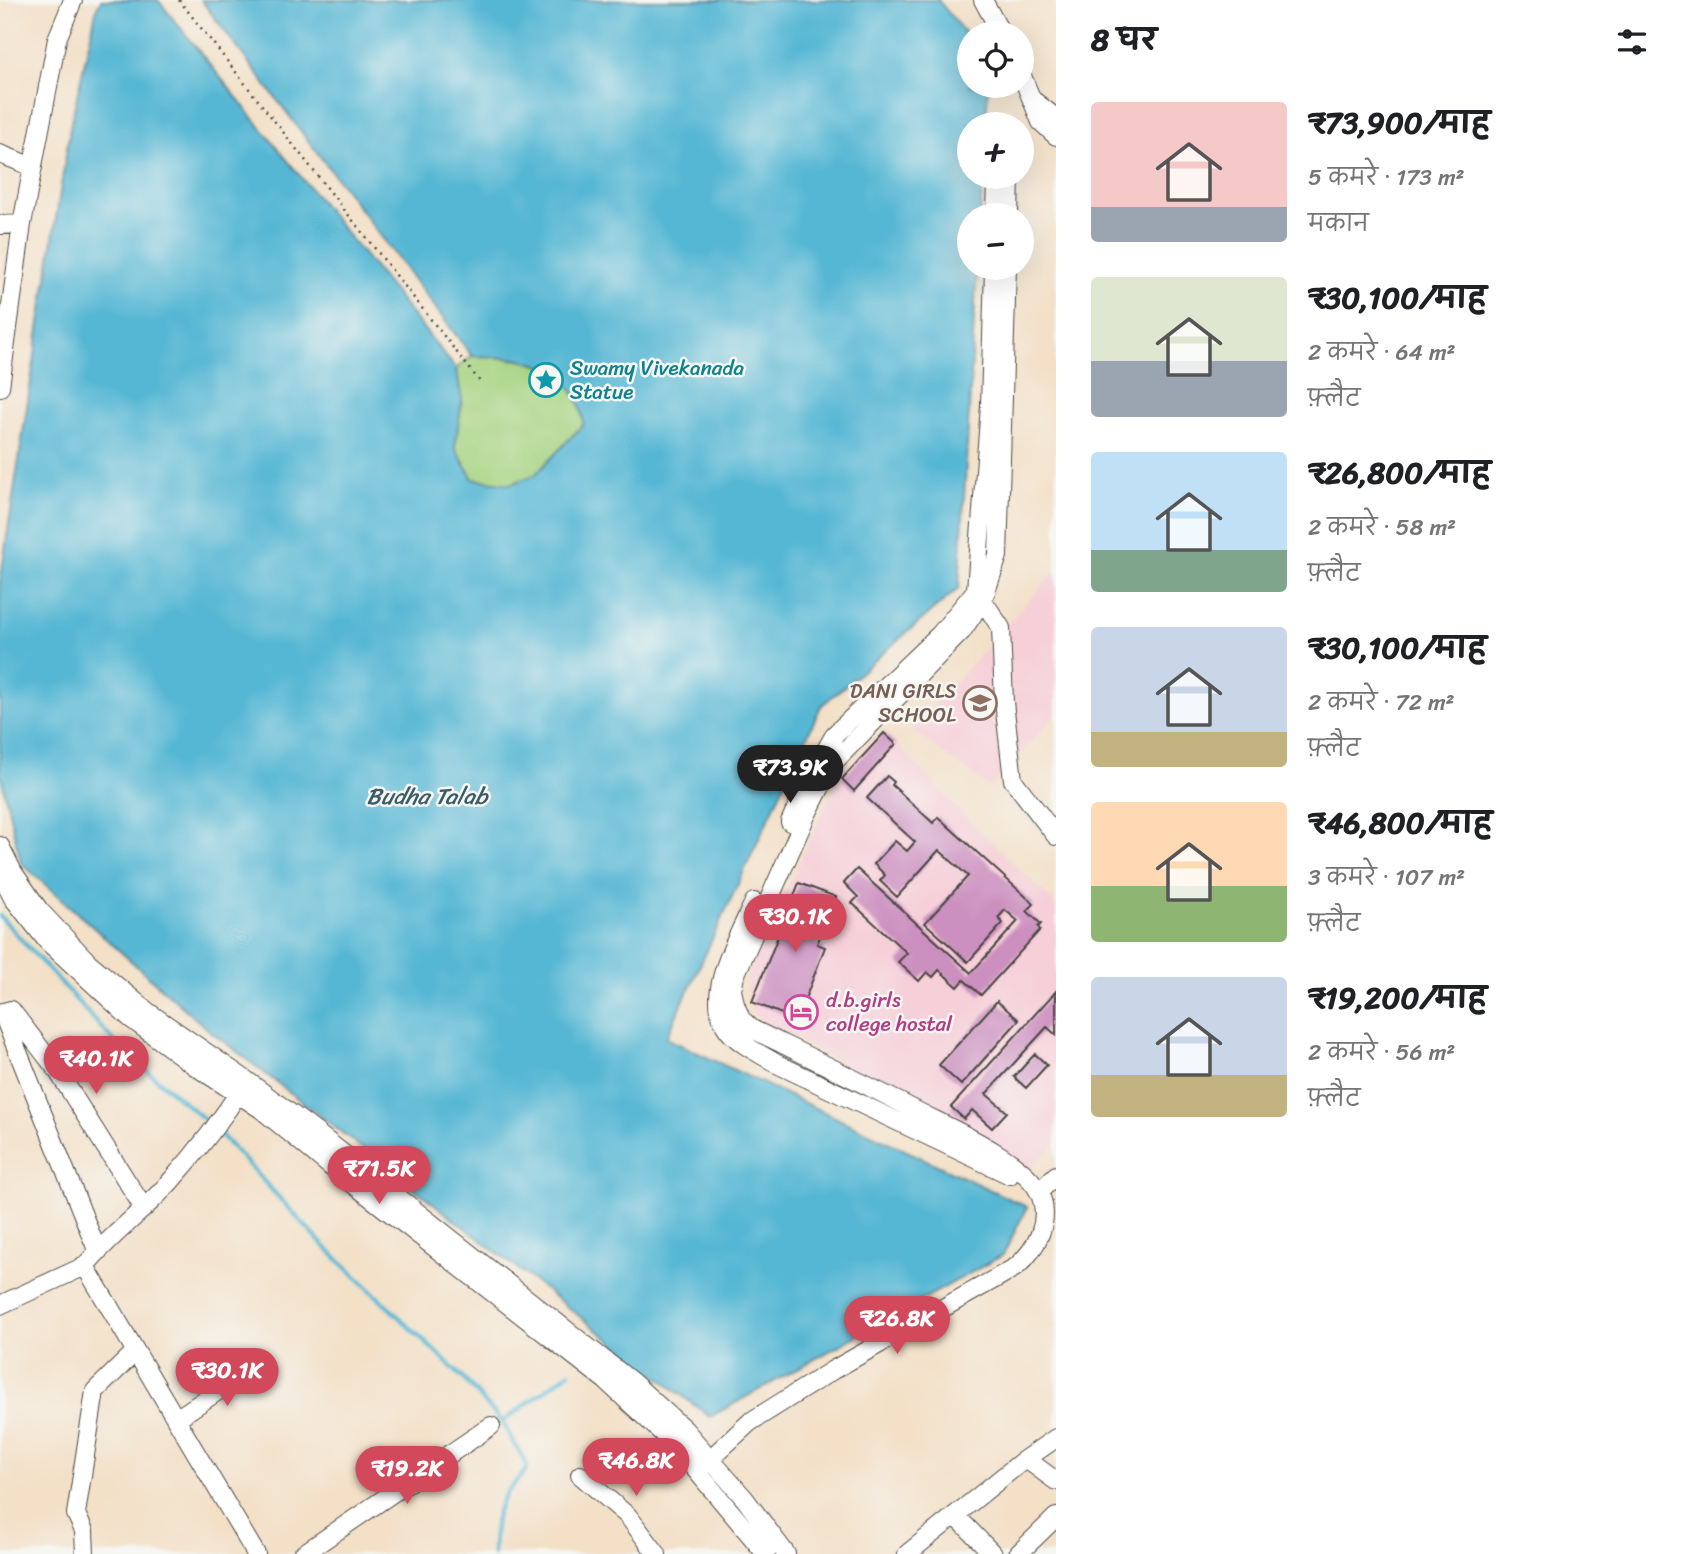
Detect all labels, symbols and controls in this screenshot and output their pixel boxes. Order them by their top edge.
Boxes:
text: 8 घर [1091,13,1157,67]
map controls [957,21,1034,280]
button: locate [957,21,1034,98]
icon: filters [1613,23,1651,61]
text: ₹73,900/माह [1308,96,1490,150]
button: + [957,112,1034,189]
icon: home [1147,130,1231,214]
text: 5 कमरे · 173 m² [1308,157,1465,198]
button: − [957,203,1034,280]
text: मकान [1308,203,1369,244]
text: ₹30,100/माह [1308,271,1487,325]
icon: home [1147,305,1231,389]
text: 2 कमरे · 64 m² [1308,332,1456,373]
place label: Swamy Vivekanada Statue [570,349,744,411]
place icon: Swamy Vivekanada Statue [527,361,565,399]
text: फ़्लैट [1308,378,1360,419]
text: ₹26,800/माह [1308,446,1491,500]
icon: home [1147,480,1231,564]
text: 2 कमरे · 58 m² [1308,507,1456,548]
text: फ़्लैट [1308,553,1360,594]
text: ₹30,100/माह [1308,621,1487,675]
icon: home [1147,655,1231,739]
place label: DANI GIRLS SCHOOL [850,672,956,734]
text: 2 कमरे · 72 m² [1308,682,1455,723]
school or university icon: DANI GIRLS SCHOOL [961,684,999,722]
text: फ़्लैट [1308,728,1360,769]
pin: ₹73.9K [733,746,847,805]
text: ₹73.9K [753,747,827,788]
water label: Budha Talab [367,776,490,817]
text: ₹46,800/माह [1308,796,1492,850]
icon: home [1147,830,1231,914]
text: 3 कमरे · 107 m² [1308,857,1465,898]
pin: ₹30.1K [738,894,852,954]
text: ₹30.1K [760,896,830,937]
text: फ़्लैट [1308,903,1360,944]
text: ₹19,200/माह [1308,971,1487,1025]
place label: d.b.girls college hostal [826,981,953,1043]
hotel icon: d.b.girls college hostal [782,993,820,1031]
icon: home [1147,1005,1231,1089]
text: 2 कमरे · 56 m² [1308,1032,1455,1073]
pin: ₹40.1K [39,1036,153,1096]
text: ₹40.1K [60,1038,132,1079]
text: फ़्लैट [1308,1078,1360,1119]
pin: ₹71.5K [322,1146,436,1206]
text: ₹71.5K [344,1148,414,1189]
pin: ₹26.8K [840,1296,954,1356]
text: ₹26.8K [860,1298,934,1339]
pin: ₹30.1K [170,1348,284,1408]
text: ₹30.1K [192,1350,262,1391]
pin: ₹46.8K [579,1438,693,1498]
text: ₹46.8K [598,1440,674,1481]
pin: ₹19.2K [350,1446,464,1506]
text: ₹19.2K [371,1448,443,1489]

